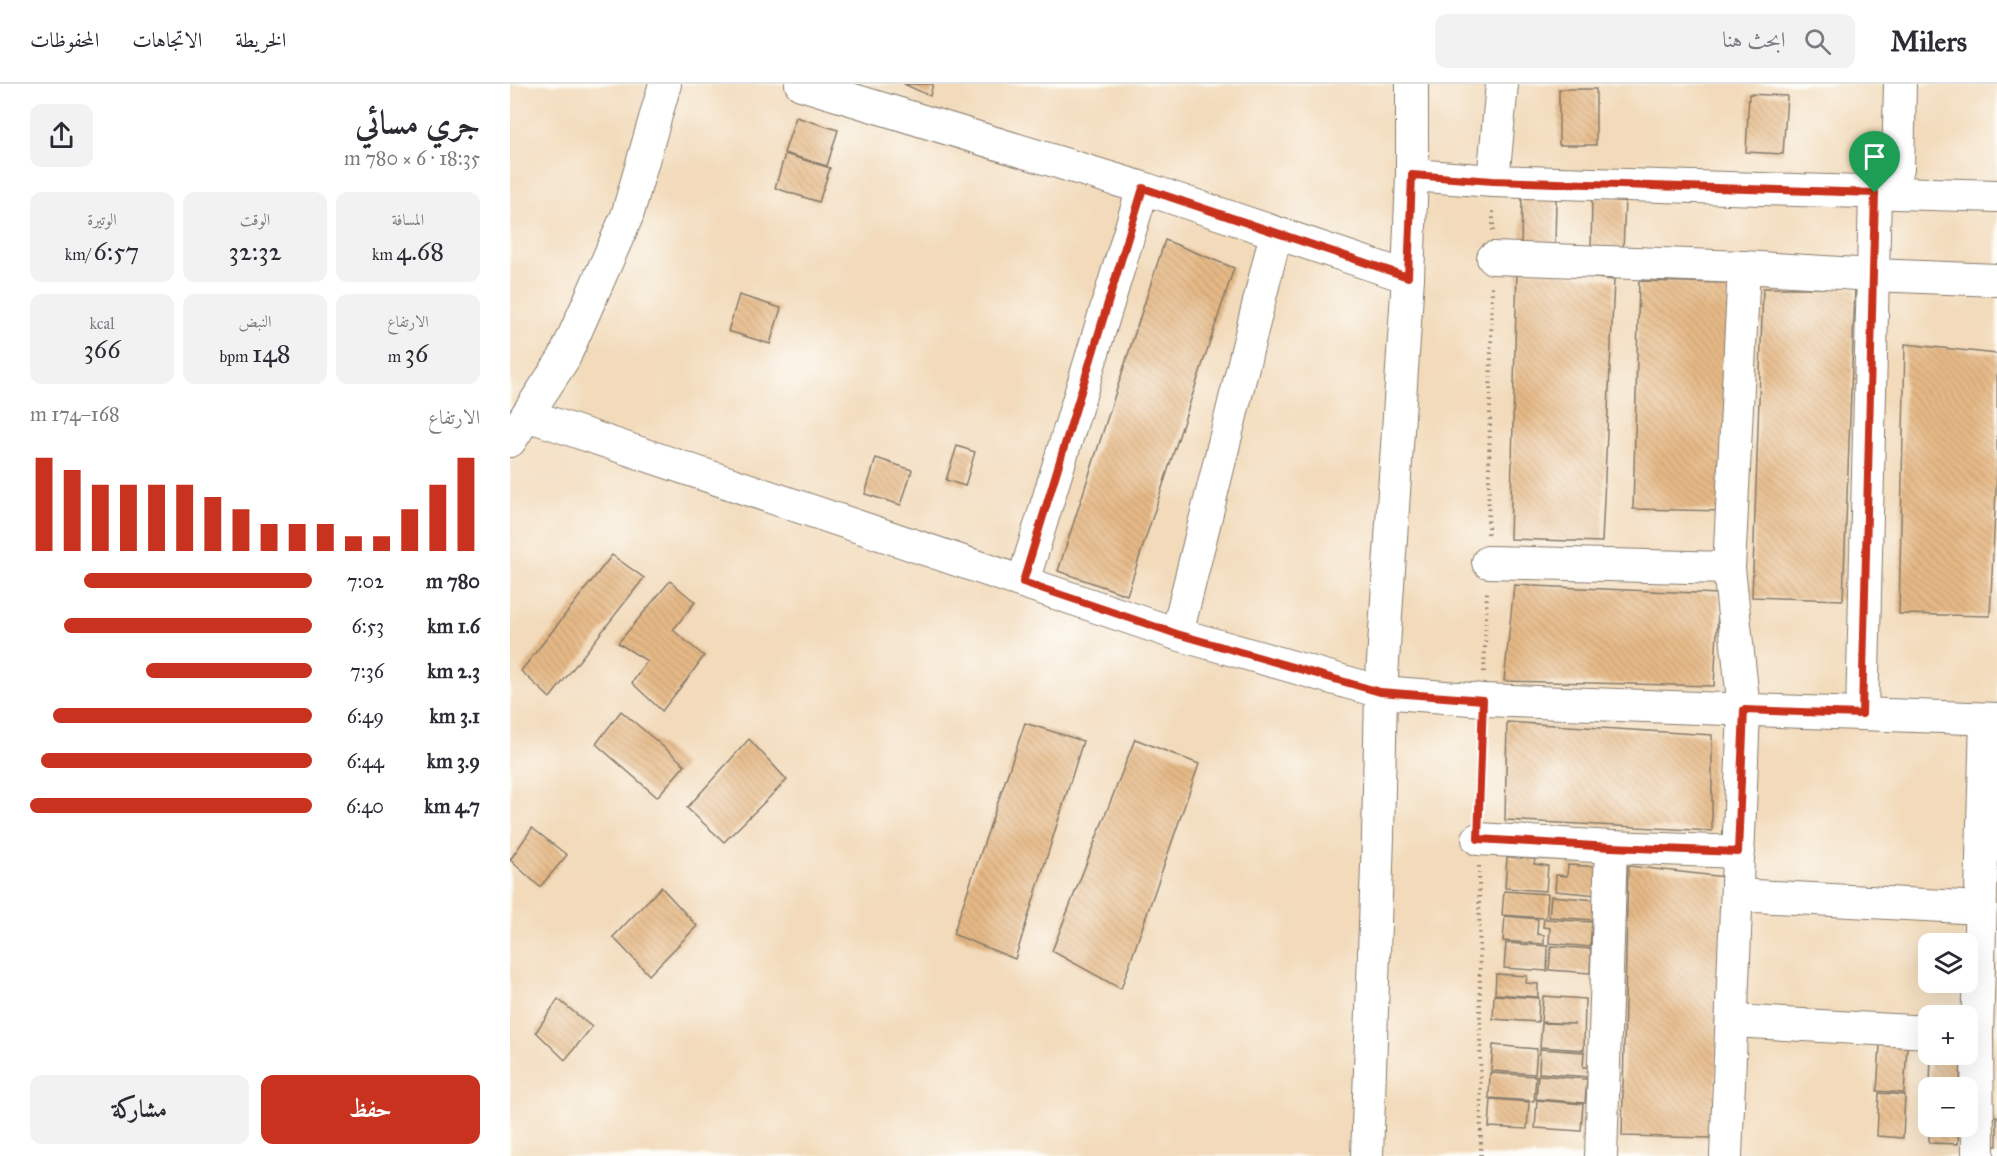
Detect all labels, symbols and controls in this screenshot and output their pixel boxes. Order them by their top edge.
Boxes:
search box [1435,14,1855,68]
text: Milers [1891,24,1967,59]
icon: search [1801,25,1834,58]
text: ابحث هنا [1722,26,1786,53]
text: المحفوظات [30,27,99,53]
text: الاتجاهات [132,27,202,53]
text: الخريطة [235,27,286,53]
text: جري مسائي [355,103,480,143]
button: share [30,104,93,167]
pin [1849,131,1900,193]
icon: arrive [1858,140,1891,173]
text: 18:35 · 6 × 780 m [344,146,480,170]
text: الوتيرة [87,210,117,229]
text: الوقت [240,210,270,229]
text: المسافة [392,210,424,229]
text: 6:57 [93,235,139,267]
text: 32:32 [229,235,282,267]
text: 4.68 [396,235,444,267]
text: /km [65,245,93,264]
text: km [372,245,396,264]
text: النبض [239,312,271,331]
text: الارتفاع [387,312,429,331]
text: kcal [89,314,115,333]
text: 366 [83,333,121,365]
text: 148 [252,337,291,369]
text: 36 [405,337,428,369]
text: bpm [219,347,252,366]
text: m [388,347,405,366]
text: 168–174 m [30,402,120,426]
text: الارتفاع [428,405,480,429]
text: 7:02 [347,569,384,593]
text: 780 m [426,569,480,593]
text: 6:53 [351,614,384,638]
text: 1.6 km [427,614,480,638]
text: 7:36 [350,659,384,683]
text: 2.3 km [427,659,480,683]
text: 6:49 [347,704,384,728]
text: 3.1 km [430,704,480,728]
text: 6:44 [346,749,384,773]
text: 3.9 km [427,749,480,773]
text: 6:40 [346,794,384,818]
text: 4.7 km [424,794,480,818]
map controls [1918,933,1978,1137]
button: layers [1918,933,1978,993]
button: + [1918,1005,1978,1065]
button: مشاركة [30,1075,249,1144]
button: حفظ [261,1075,480,1144]
button: − [1918,1077,1978,1137]

